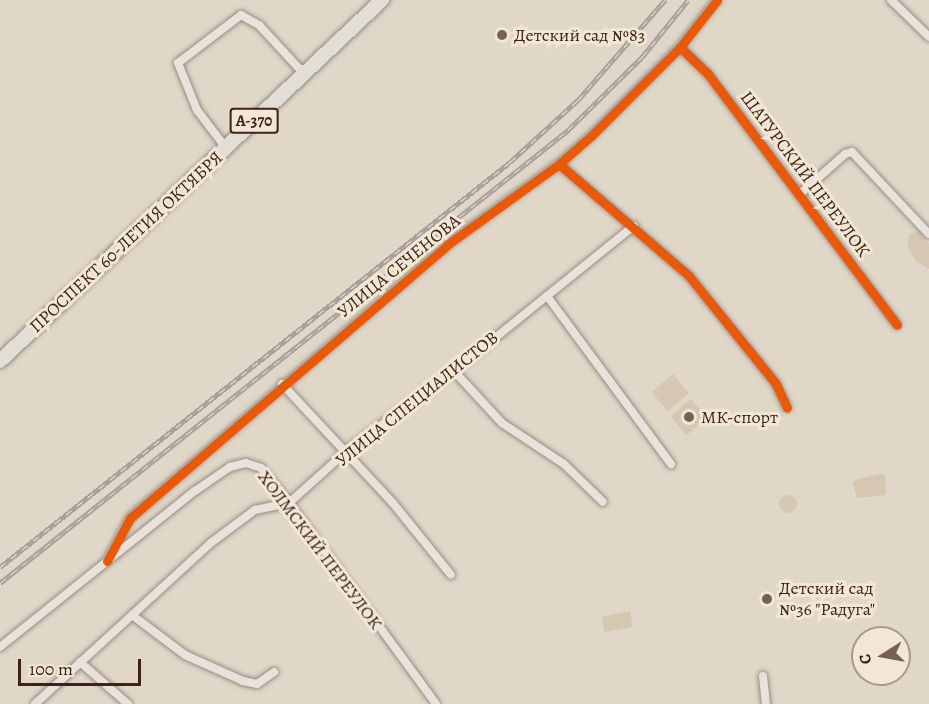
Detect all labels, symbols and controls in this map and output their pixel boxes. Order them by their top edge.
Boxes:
place label: Детский сад №83 [514,24,645,46]
marker: Детский сад №83 [495,28,509,42]
street label: ШАТУРСКИЙ ПЕРЕУЛОК [736,87,874,261]
road number: А-370 [228,108,280,134]
street label: ПРОСПЕКТ 60-ЛЕТИЯ ОКТЯБРЯ [25,147,227,337]
street label: УЛИЦА СЕЧЕНОВА [333,210,465,322]
street label: УЛИЦА СПЕЦИАЛИСТОВ [331,327,503,471]
place label: МК-спорт [701,406,778,428]
marker: МК-спорт [682,410,696,424]
street label: ХОЛМСКИЙ ПЕРЕУЛОК [253,466,387,634]
place label: Детский сад №36 "Радуга" [779,578,875,620]
marker: Детский сад №36 "Радуга" [760,592,774,606]
north arrow [851,626,911,686]
scale bar [21,647,144,685]
text: С [854,652,877,666]
text: 100 m [29,657,73,681]

